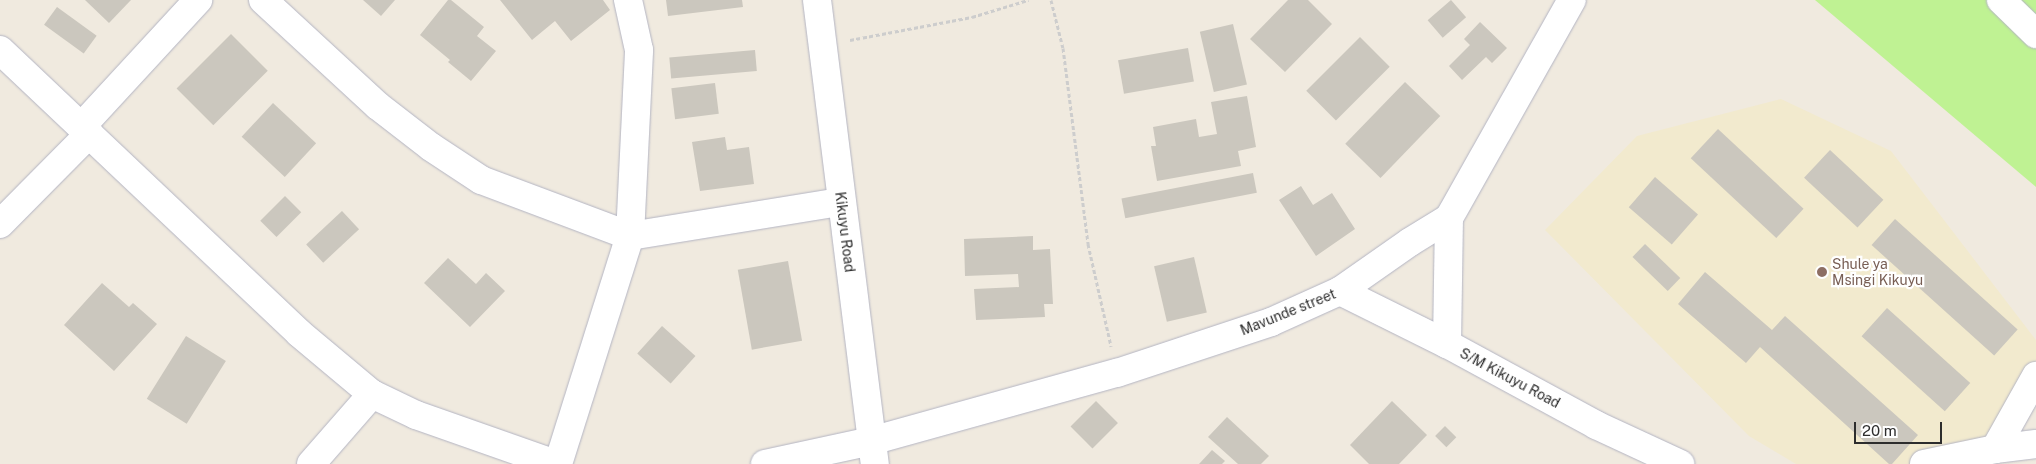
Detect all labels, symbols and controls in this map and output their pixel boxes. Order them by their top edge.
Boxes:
street label: Kikuyu Road [832,191,858,273]
place label: Shule ya Msingi Kikuyu [1832,256,1923,288]
marker: Shule ya Msingi Kikuyu [1816,266,1828,278]
street label: Mavunde street [1238,285,1338,339]
street label: S/M Kikuyu Road [1457,344,1563,412]
scale bar [1856,412,1944,444]
text: 20 m [1862,422,1897,439]

